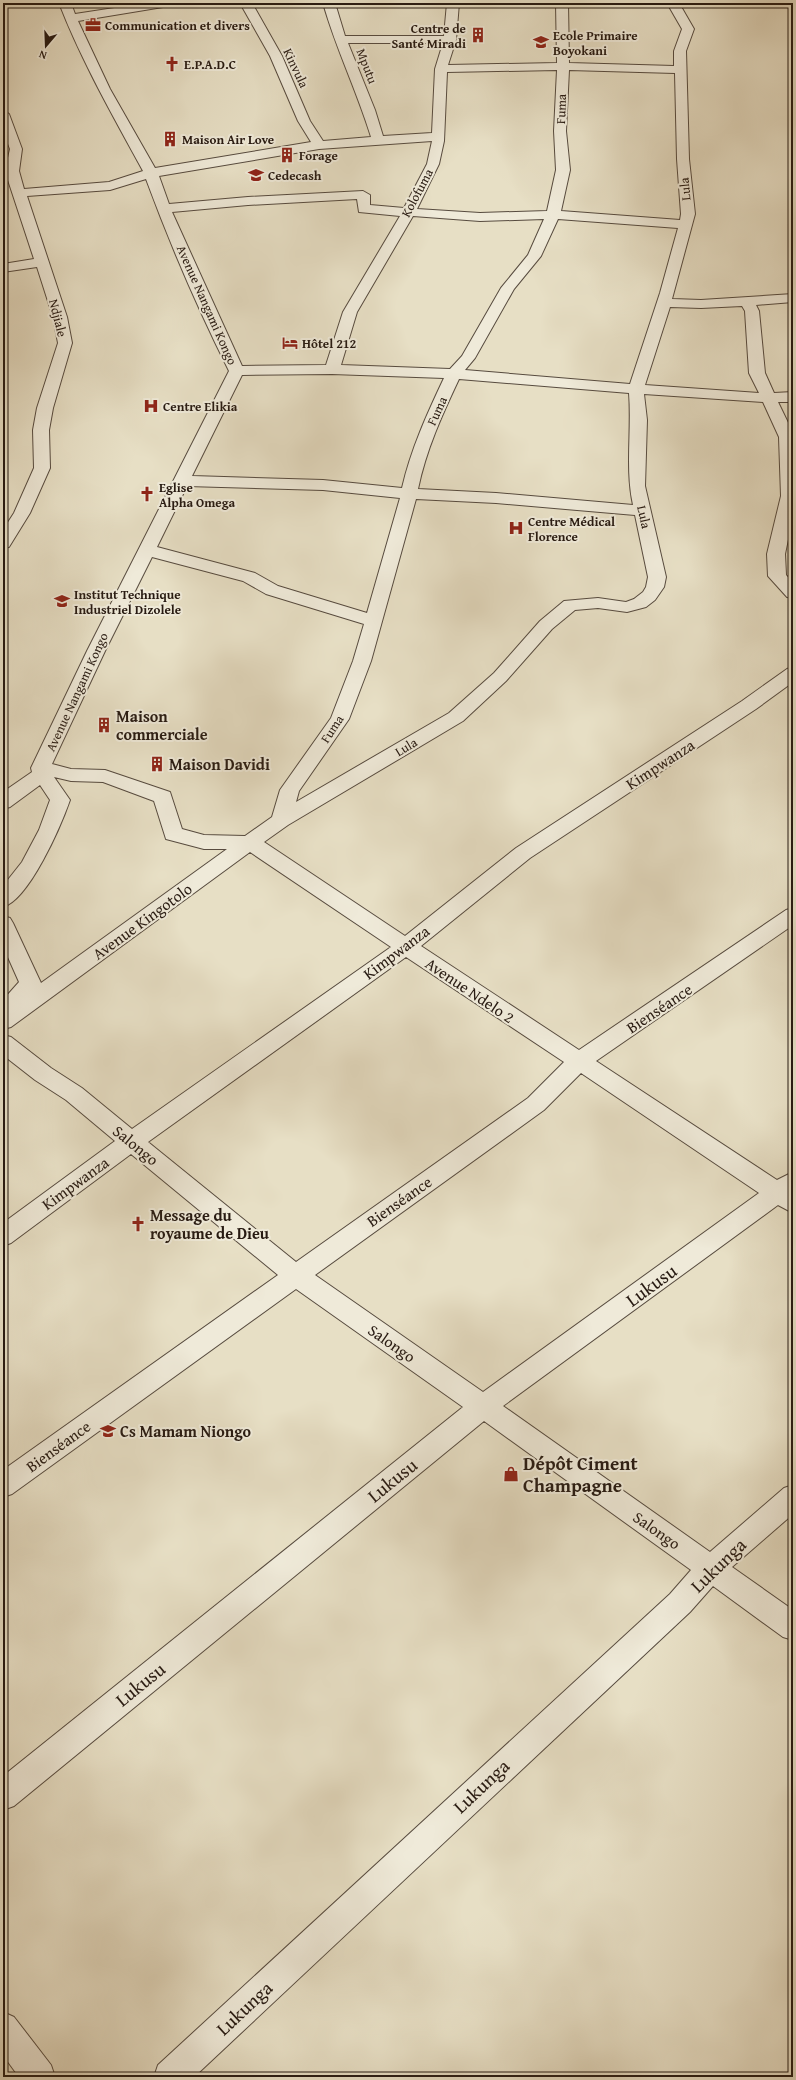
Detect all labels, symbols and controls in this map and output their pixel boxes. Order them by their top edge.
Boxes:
office icon: Communication et divers [84,16,102,34]
place label: Communication et divers [105,16,250,35]
place label: Centre de Santé Miradi [391,19,466,53]
north arrow [26,26,66,66]
building icon: Centre de Santé Miradi [469,26,487,44]
place label: Ecole Primaire Boyokani [553,26,638,60]
school or university icon: Ecole Primaire Boyokani [532,33,550,51]
street label: Kinvula [279,45,314,92]
text: N [36,46,49,64]
street label: Mputu [352,46,382,86]
church icon: E.P.A.D.C [163,55,181,73]
place label: E.P.A.D.C [184,55,236,74]
street label: Fuma [551,93,571,124]
building icon: Maison Air Love [161,130,179,148]
place label: Maison Air Love [182,130,274,149]
building icon: Forage [278,146,296,164]
place label: Forage [299,146,338,165]
street label: Kolofuma [396,165,438,221]
school or university icon: Cedecash [247,166,265,184]
place label: Cedecash [268,166,322,185]
street label: Lula [674,176,695,201]
street label: Avenue Nangami Kongo [172,242,242,368]
street label: Ndjiale [44,297,72,339]
hotel icon: Hôtel 212 [281,334,299,352]
place label: Hôtel 212 [302,334,357,353]
street label: Fuma [422,393,452,429]
hospital icon: Centre Elikia [142,397,160,415]
place label: Centre Elikia [163,397,238,416]
place label: Eglise Alpha Omega [159,478,236,512]
church icon: Eglise Alpha Omega [138,485,156,503]
street label: Lula [632,504,656,531]
place label: Centre Médical Florence [528,512,615,546]
hospital icon: Centre Médical Florence [507,519,525,537]
place label: Institut Technique Industriel Dizolele [74,585,181,619]
school or university icon: Institut Technique Industriel Dizolele [53,592,71,610]
street label: Avenue Nangami Kongo [41,629,113,755]
place label: Maison commerciale [116,704,208,746]
street label: Fuma [316,710,349,747]
building icon: Maison commerciale [95,716,113,734]
street label: Lula [391,732,422,761]
street label: Kimpwanza [621,732,700,795]
place label: Maison Davidi [169,752,270,776]
building icon: Maison Davidi [148,755,166,773]
street label: Avenue Kingotolo [87,877,197,965]
street label: Kimpwanza [358,919,435,985]
street label: Avenue Ndelo 2 [421,951,519,1029]
street label: Bienséance [621,977,697,1039]
street label: Salongo [108,1119,164,1171]
street label: Kimpwanza [36,1150,114,1216]
street label: Bienséance [361,1170,437,1232]
place label: Message du royaume de Dieu [150,1203,270,1245]
church icon: Message du royaume de Dieu [129,1215,147,1233]
street label: Lukusu [620,1256,683,1313]
street label: Salongo [363,1318,421,1368]
street label: Bienséance [21,1414,95,1478]
place label: Cs Mamam Niongo [120,1419,252,1443]
school or university icon: Cs Mamam Niongo [99,1422,117,1440]
place label: Dépôt Ciment Champagne [523,1449,638,1499]
street label: Lukusu [361,1451,424,1509]
shop icon: Dépôt Ciment Champagne [502,1465,520,1483]
street label: Salongo [628,1505,686,1555]
street label: Lukunga [684,1531,752,1599]
street label: Lukusu [109,1655,172,1713]
street label: Lukunga [446,1752,516,1820]
street label: Lukunga [209,1974,279,2042]

